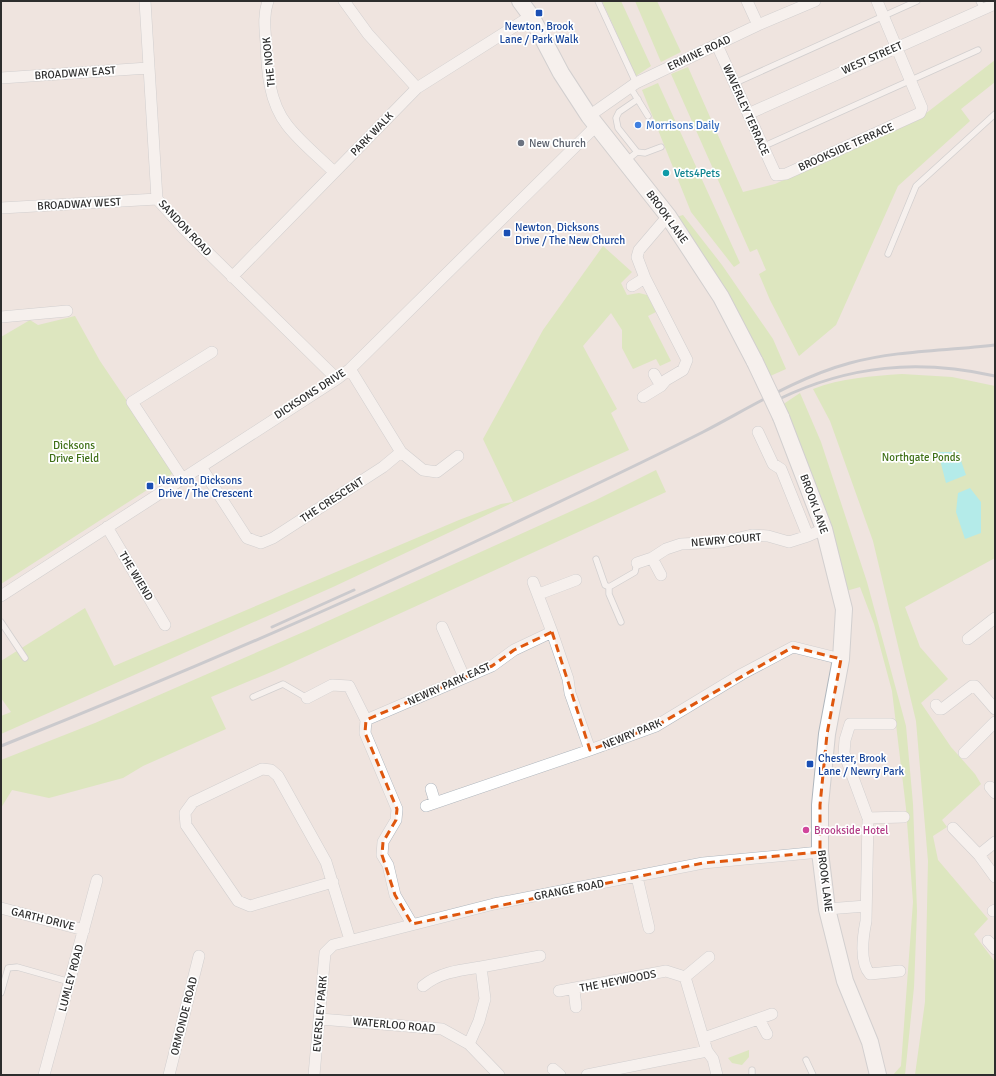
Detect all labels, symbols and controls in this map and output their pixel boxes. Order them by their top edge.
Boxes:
marker: Newton, Brook Lane / Park Walk [534,8,544,18]
place label: Newton, Brook Lane / Park Walk [499,20,579,46]
street label: ERMINE ROAD [665,33,733,73]
street label: THE NOOK [260,36,278,88]
street label: WEST STREET [840,39,905,77]
street label: WAVERLEY TERRACE [720,62,772,158]
street label: BROADWAY EAST [34,64,117,82]
street label: PARK WALK [348,109,396,159]
place label: Morrisons Daily [646,119,720,132]
marker: Morrisons Daily [633,120,643,130]
street label: BROOKSIDE TERRACE [796,120,896,174]
place label: New Church [529,137,586,150]
marker: New Church [516,138,526,148]
place label: Vets4Pets [674,167,720,180]
marker: Vets4Pets [661,168,671,178]
street label: BROOK LANE [643,188,691,246]
street label: BROADWAY WEST [37,195,122,213]
street label: SANDON ROAD [156,197,214,259]
place label: Newton, Dicksons Drive / The New Church [515,221,625,247]
marker: Newton, Dicksons Drive / The New Church [502,228,512,238]
street label: DICKSONS DRIVE [272,366,348,422]
park label: Dicksons Drive Field [49,439,99,465]
park label: Northgate Ponds [882,451,960,464]
street label: BROOK LANE [797,472,831,536]
place label: Newton, Dicksons Drive / The Crescent [158,474,253,500]
street label: THE CRESCENT [298,474,367,525]
marker: Newton, Dicksons Drive / The Crescent [145,481,155,491]
street label: NEWRY COURT [690,530,762,550]
street label: THE WIEND [116,549,156,603]
street label: NEWRY PARK EAST [406,660,493,708]
street label: NEWRY PARK [600,716,664,752]
place label: Chester, Brook Lane / Newry Park [818,752,905,778]
marker: Chester, Brook Lane / Newry Park [805,759,815,769]
place label: Brookside Hotel [814,824,888,837]
marker: Brookside Hotel [801,825,811,835]
street label: BROOK LANE [815,849,835,913]
street label: GRANGE ROAD [533,877,605,903]
street label: GARTH DRIVE [10,905,76,933]
street label: LUMLEY ROAD [56,943,86,1013]
street label: THE HEYWOODS [579,967,657,995]
street label: ORMONDE ROAD [168,975,200,1057]
street label: EVERSLEY PARK [310,975,330,1053]
street label: WATERLOO ROAD [352,1015,436,1035]

